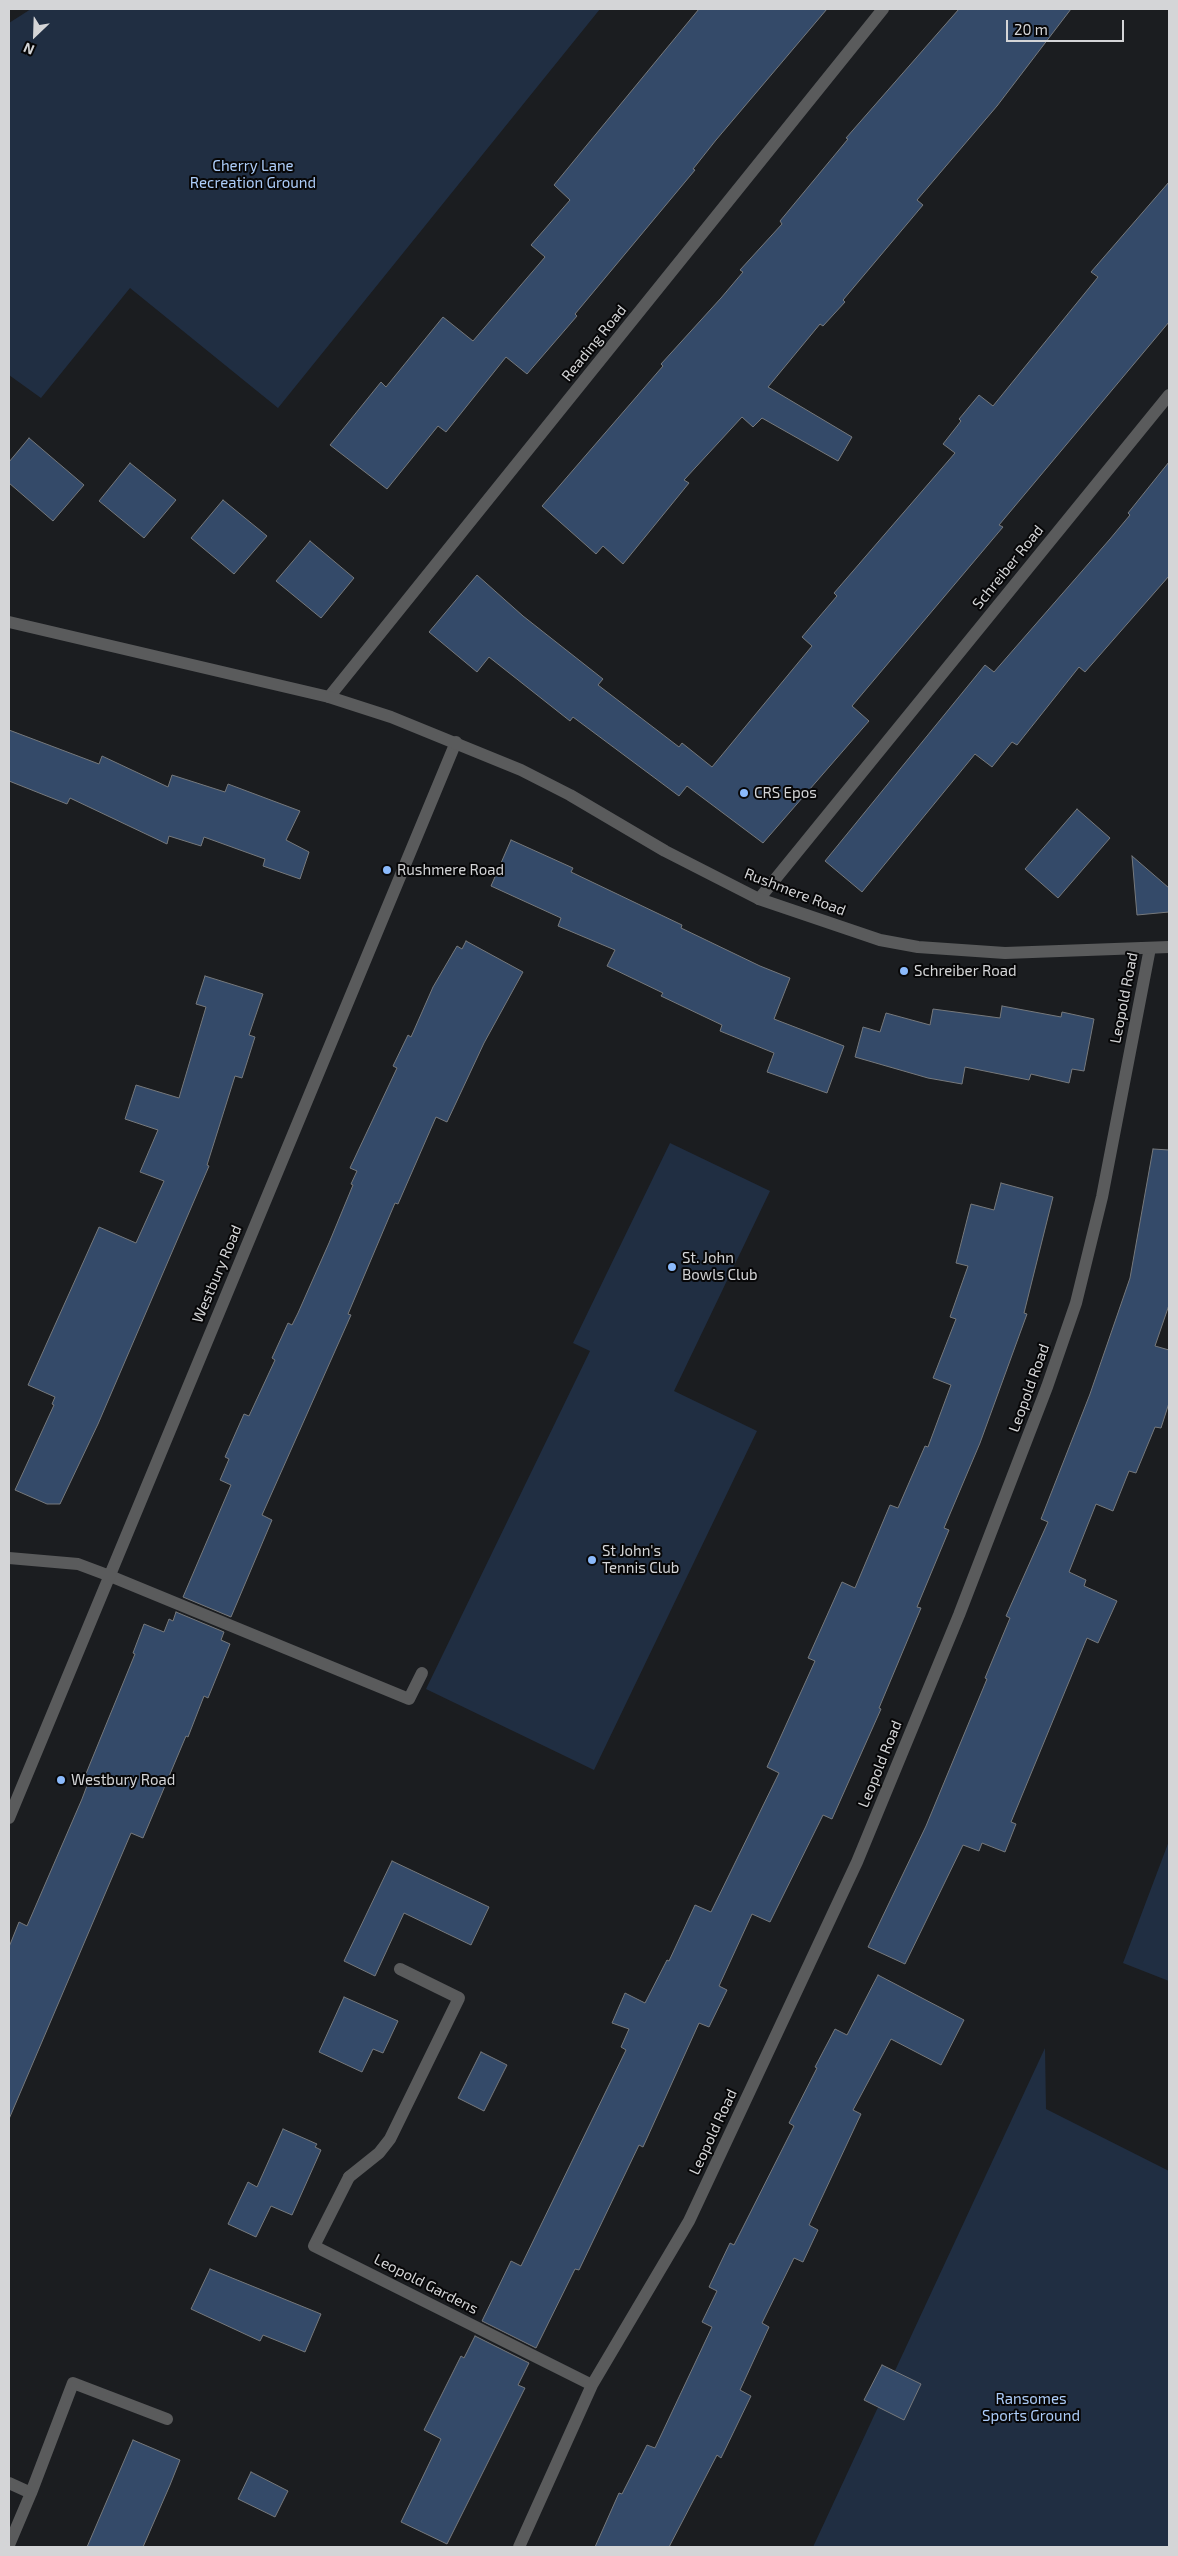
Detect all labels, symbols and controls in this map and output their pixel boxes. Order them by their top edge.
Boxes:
north arrow [10,10,60,60]
scale bar [1008,10,1126,42]
text: 20 m [1014,20,1048,38]
text: N [21,39,37,59]
park label: Cherry Lane Recreation Ground [190,157,316,192]
street label: Reading Road [558,301,630,385]
street label: Schreiber Road [969,521,1047,613]
place label: CRS Epos [754,784,817,802]
marker: CRS Epos [738,787,750,799]
place label: Rushmere Road [397,861,504,879]
marker: Rushmere Road [381,864,393,876]
street label: Rushmere Road [742,864,848,920]
street label: Leopold Road [1106,951,1142,1045]
place label: Schreiber Road [914,962,1017,980]
marker: Schreiber Road [898,965,910,977]
street label: Westbury Road [188,1222,246,1326]
place label: St. John Bowls Club [682,1249,758,1284]
marker: St. John Bowls Club [666,1261,678,1273]
street label: Leopold Road [1005,1342,1053,1434]
place label: St John's Tennis Club [602,1542,679,1577]
marker: St John's Tennis Club [586,1554,598,1566]
street label: Leopold Road [854,1718,906,1810]
place label: Westbury Road [71,1771,175,1789]
marker: Westbury Road [55,1774,67,1786]
street label: Leopold Road [685,2086,741,2178]
street label: Leopold Gardens [371,2250,481,2318]
park label: Ransomes Sports Ground [982,2390,1080,2425]

